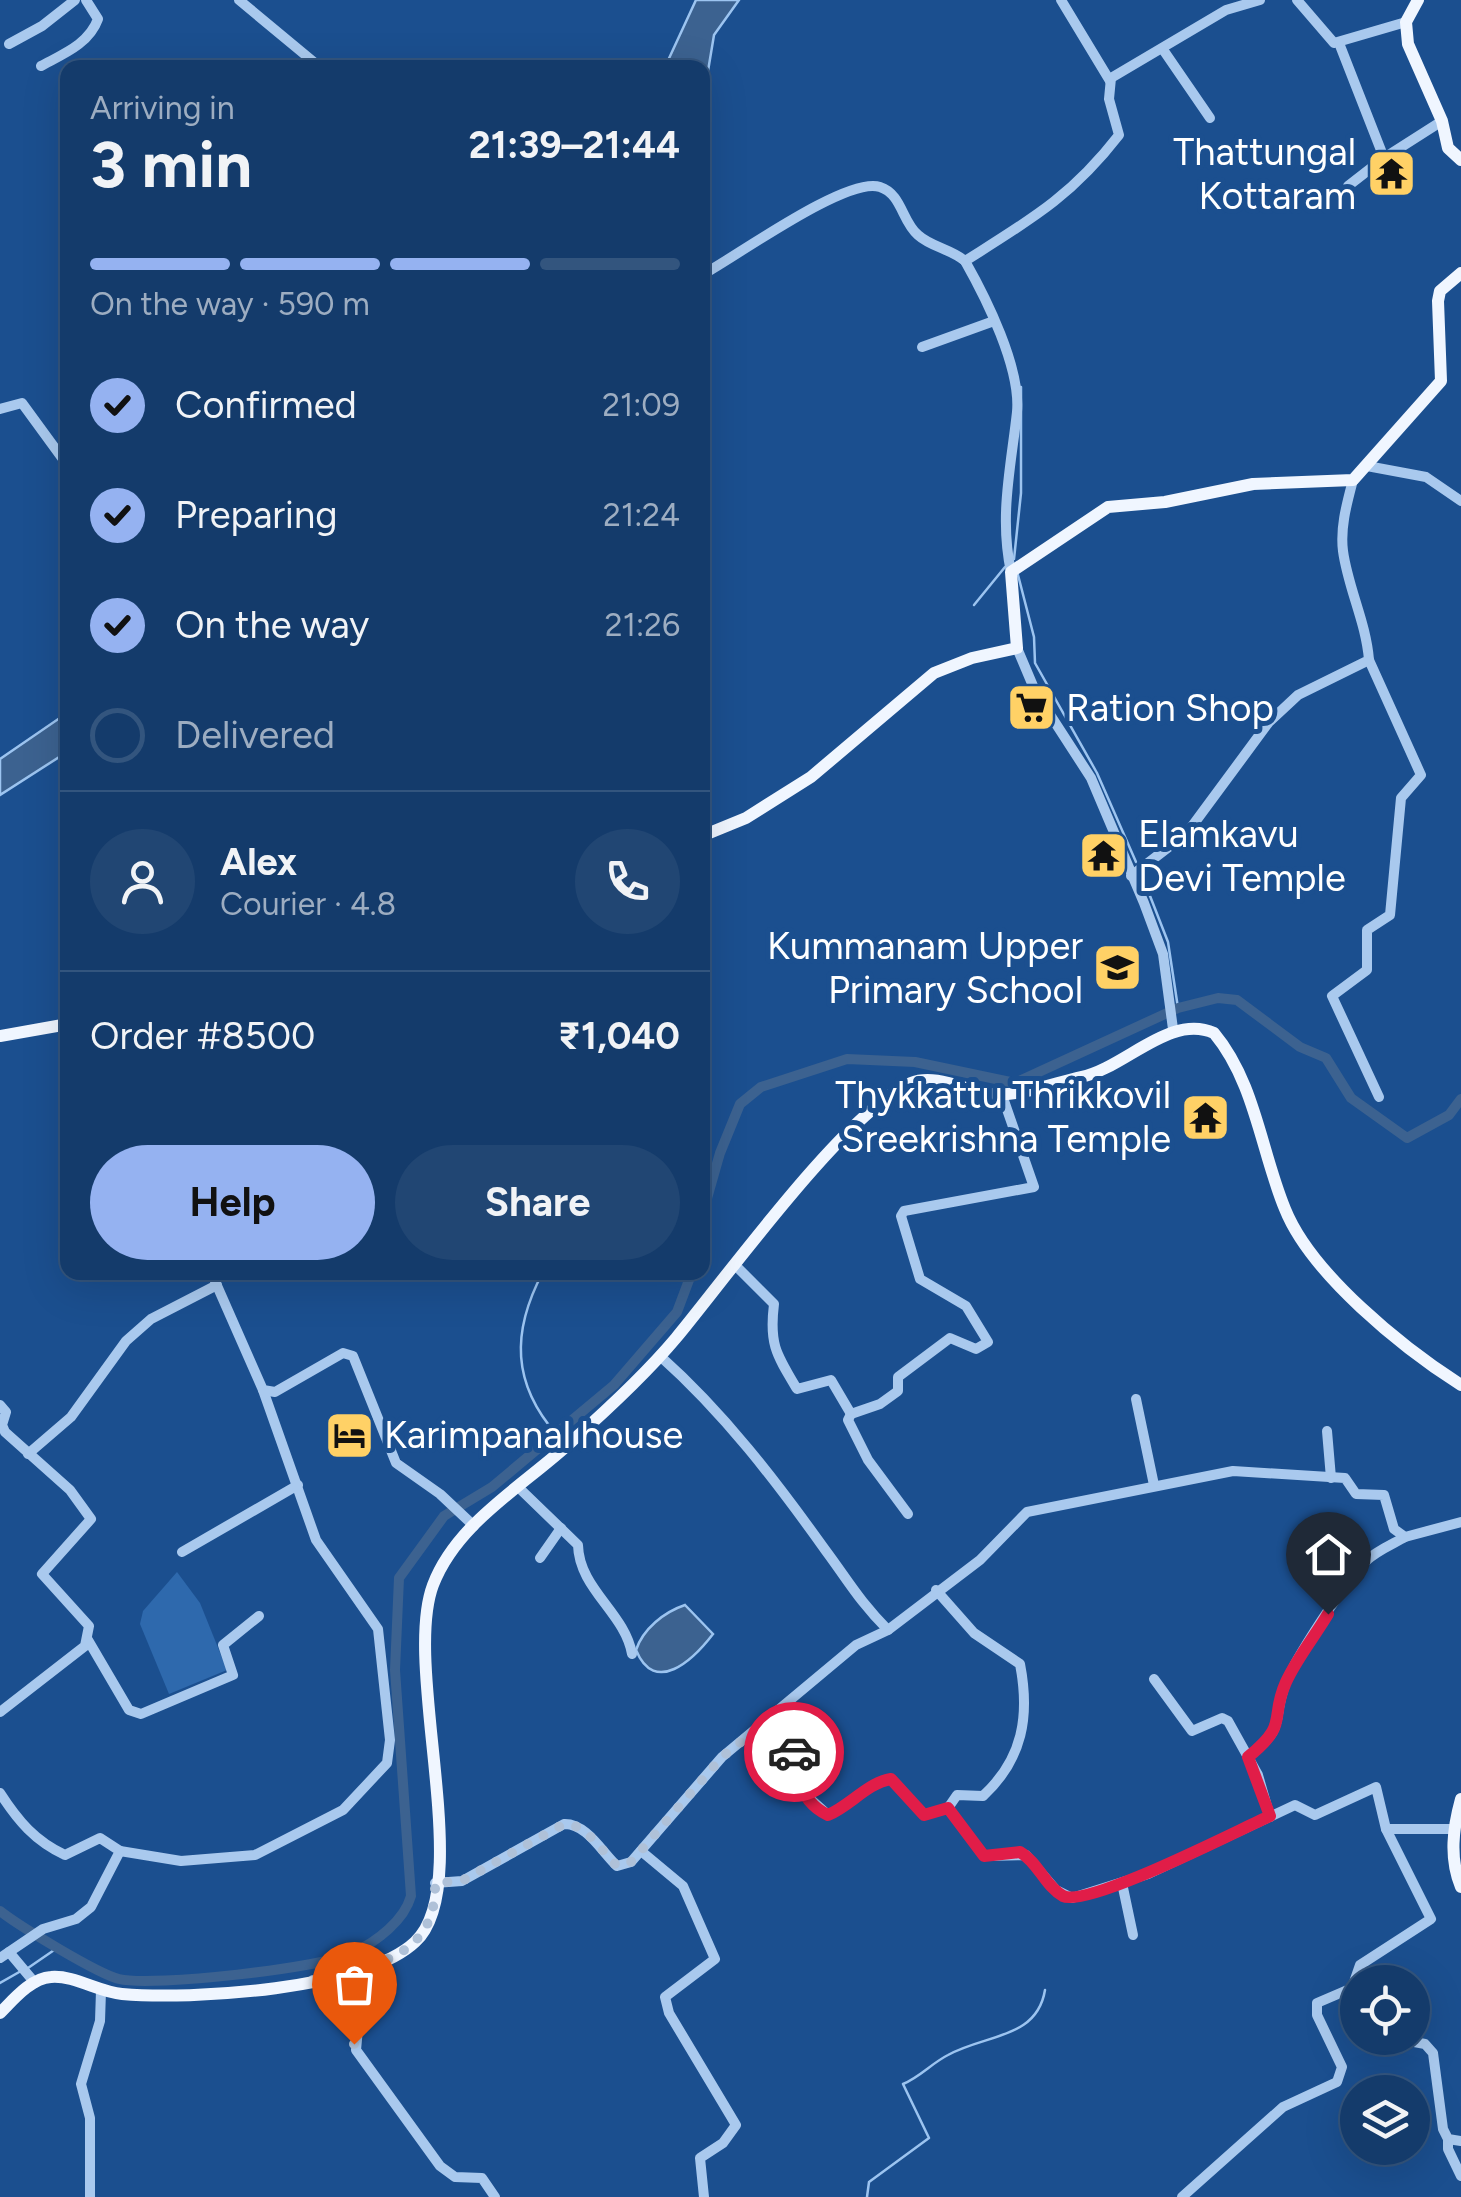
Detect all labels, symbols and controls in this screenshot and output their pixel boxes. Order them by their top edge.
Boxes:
text: Arriving in [90,89,235,127]
text: 21:39–21:44 [469,122,680,168]
text: 3 min [90,125,252,203]
place label: Thattungal Kottaram [1173,129,1356,219]
temple icon: Thattungal Kottaram [1365,148,1417,200]
text: On the way · 590 m [90,285,370,323]
icon: check [90,378,145,433]
text: Confirmed [175,382,357,428]
text: 21:09 [602,386,680,424]
icon: check [90,488,145,543]
text: Preparing [175,492,337,538]
text: 21:24 [603,496,680,534]
icon: check [90,598,145,653]
text: On the way [175,602,369,648]
text: 21:26 [605,606,680,644]
supermarket icon: Ration Shop [1005,682,1057,734]
place label: Ration Shop [1066,685,1274,731]
text: Delivered [175,712,335,758]
place label: Elamkavu Devi Temple [1138,811,1346,901]
button: person [90,829,195,934]
button: phone [575,829,680,934]
temple icon: Elamkavu Devi Temple [1077,830,1129,882]
text: Alex [220,839,297,885]
text: Courier · 4.8 [220,885,396,923]
place label: Kummanam Upper Primary School [767,923,1083,1013]
school or university icon: Kummanam Upper Primary School [1092,942,1144,994]
text: Order #8500 [90,1013,315,1059]
text: ₹1,040 [558,1013,680,1059]
place label: Thykkattu Thrikkovil Sreekrishna Temple [835,1072,1171,1162]
temple icon: Thykkattu Thrikkovil Sreekrishna Temple [1180,1091,1232,1143]
button: Help [90,1145,375,1260]
button: Share [395,1145,680,1260]
hotel icon: Karimpanal house [323,1409,375,1461]
place label: Karimpanal house [384,1412,683,1458]
pin [1286,1512,1371,1615]
icon: home [1301,1527,1356,1582]
courier [744,1702,844,1802]
icon: car [767,1725,822,1780]
pin [312,1942,397,2045]
icon: bag [327,1957,382,2012]
map controls [1340,1965,1430,2165]
button: locate [1340,1965,1430,2055]
button: layers [1340,2075,1430,2165]

